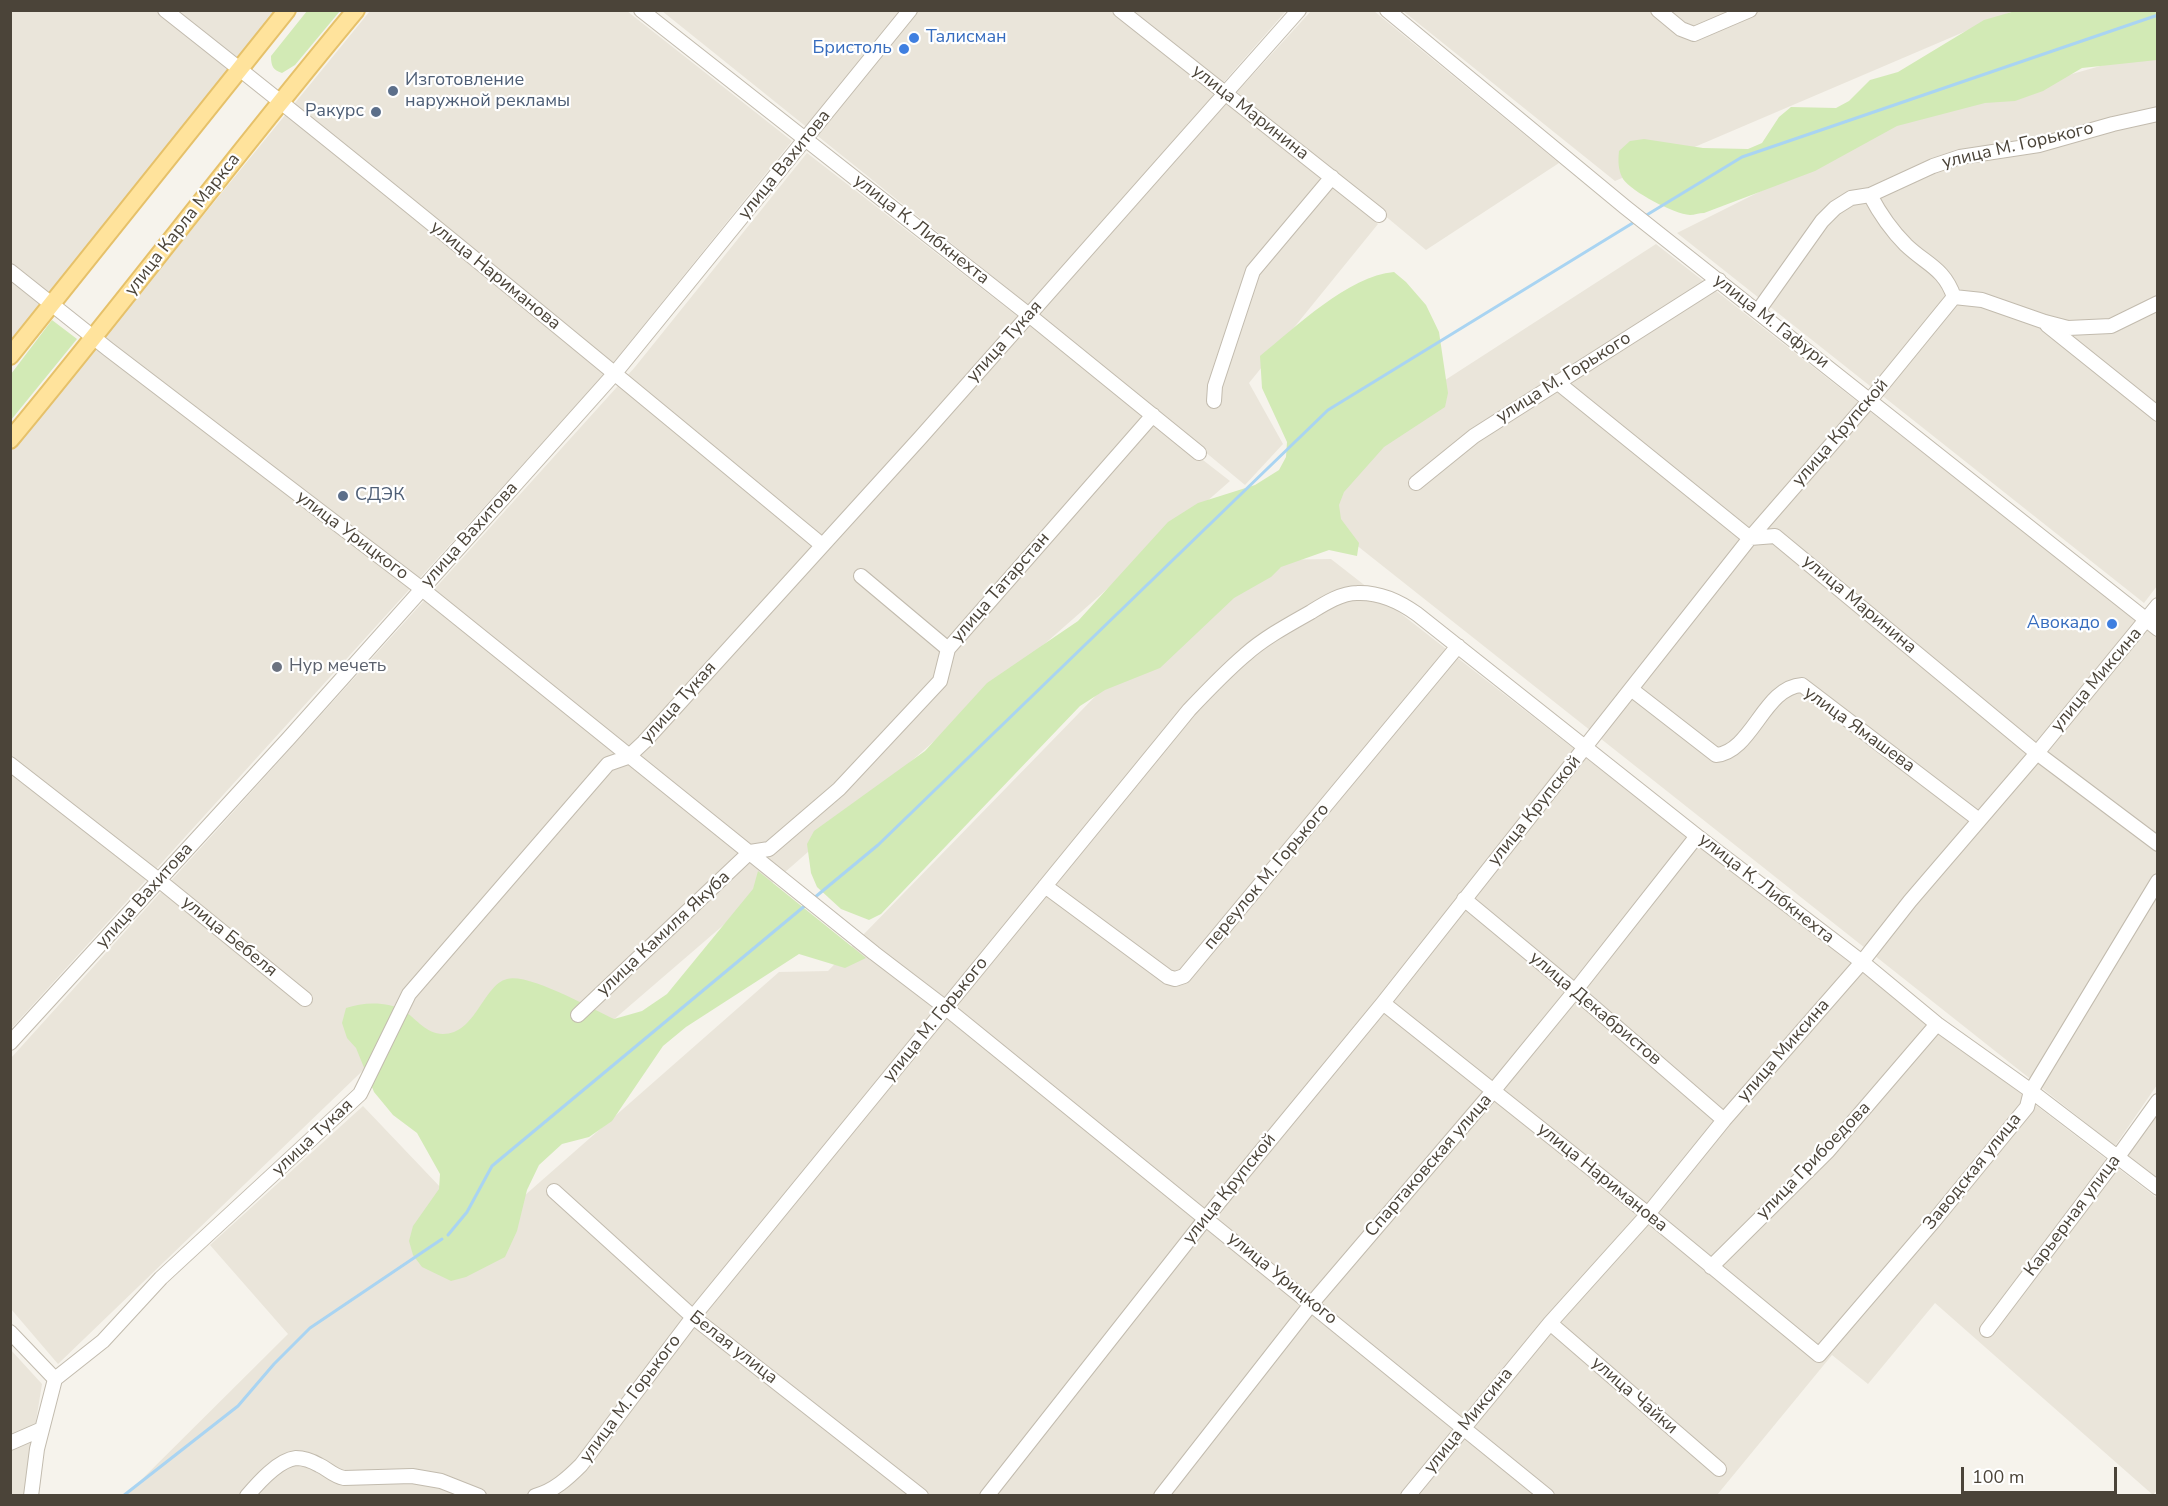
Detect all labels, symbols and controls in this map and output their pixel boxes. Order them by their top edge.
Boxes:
place label: Талисман [926,27,1007,49]
marker: Талисман [907,31,921,45]
place label: Бристоль [812,38,892,60]
marker: Бристоль [897,42,911,56]
street label: улица Маринина [1187,61,1313,165]
place label: Изготовление наружной рекламы [405,70,570,112]
marker: Изготовление наружной рекламы [386,84,400,98]
place label: Ракурс [305,101,364,123]
marker: Ракурс [369,105,383,119]
street label: улица Вахитова [734,106,836,224]
street label: улица М. Горького [1940,118,2096,174]
street label: улица Карла Маркса [121,150,245,300]
street label: улица К. Либкнехта [849,170,993,290]
street label: улица Нариманова [426,217,564,335]
street label: улица М. Гафури [1709,270,1833,374]
street label: улица Тукая [963,297,1047,387]
street label: улица М. Горького [1493,328,1635,428]
street label: улица Крупской [1788,375,1894,491]
street label: улица Вахитова [417,478,523,592]
place label: СДЭК [355,485,405,507]
street label: улица Урицкого [292,487,412,585]
marker: СДЭК [336,489,350,503]
street label: улица Татарстан [947,528,1055,648]
street label: улица Маринина [1797,551,1921,659]
place label: Авокадо [2027,613,2100,635]
marker: Авокадо [2105,617,2119,631]
street label: улица Миксина [2047,623,2147,737]
place label: Нур мечеть [289,656,386,678]
street label: улица Тукая [637,658,721,748]
marker: Нур мечеть [270,660,284,674]
street label: улица Ямашева [1799,682,1919,778]
street label: улица Крупской [1484,752,1586,870]
street label: переулок М. Горького [1200,800,1334,954]
street label: улица К. Либкнехта [1694,829,1838,949]
street label: улица Вахитова [92,839,198,953]
street label: улица Камиля Якуба [593,867,735,1001]
street label: улица Бебеля [177,892,281,982]
street label: улица Декабристов [1525,947,1665,1071]
street label: улица М. Горького [879,953,993,1087]
street label: улица Миксина [1733,995,1835,1107]
street label: Спартаковская улица [1361,1090,1497,1242]
street label: улица Тукая [268,1095,358,1181]
street label: улица Грибоедова [1752,1098,1876,1224]
street label: Заводская улица [1919,1109,2027,1235]
street label: улица Нариманова [1533,1119,1671,1237]
street label: улица Крупской [1179,1130,1281,1248]
street label: Карьерная улица [2020,1151,2126,1281]
street label: улица Урицкого [1223,1228,1341,1330]
street label: Белая улица [685,1307,781,1389]
street label: улица М. Горького [576,1331,686,1467]
street label: улица Чайки [1586,1353,1682,1439]
street label: улица Миксина [1420,1364,1518,1478]
scale bar [1964,1455,2120,1493]
text: 100 m [1972,1465,2024,1489]

